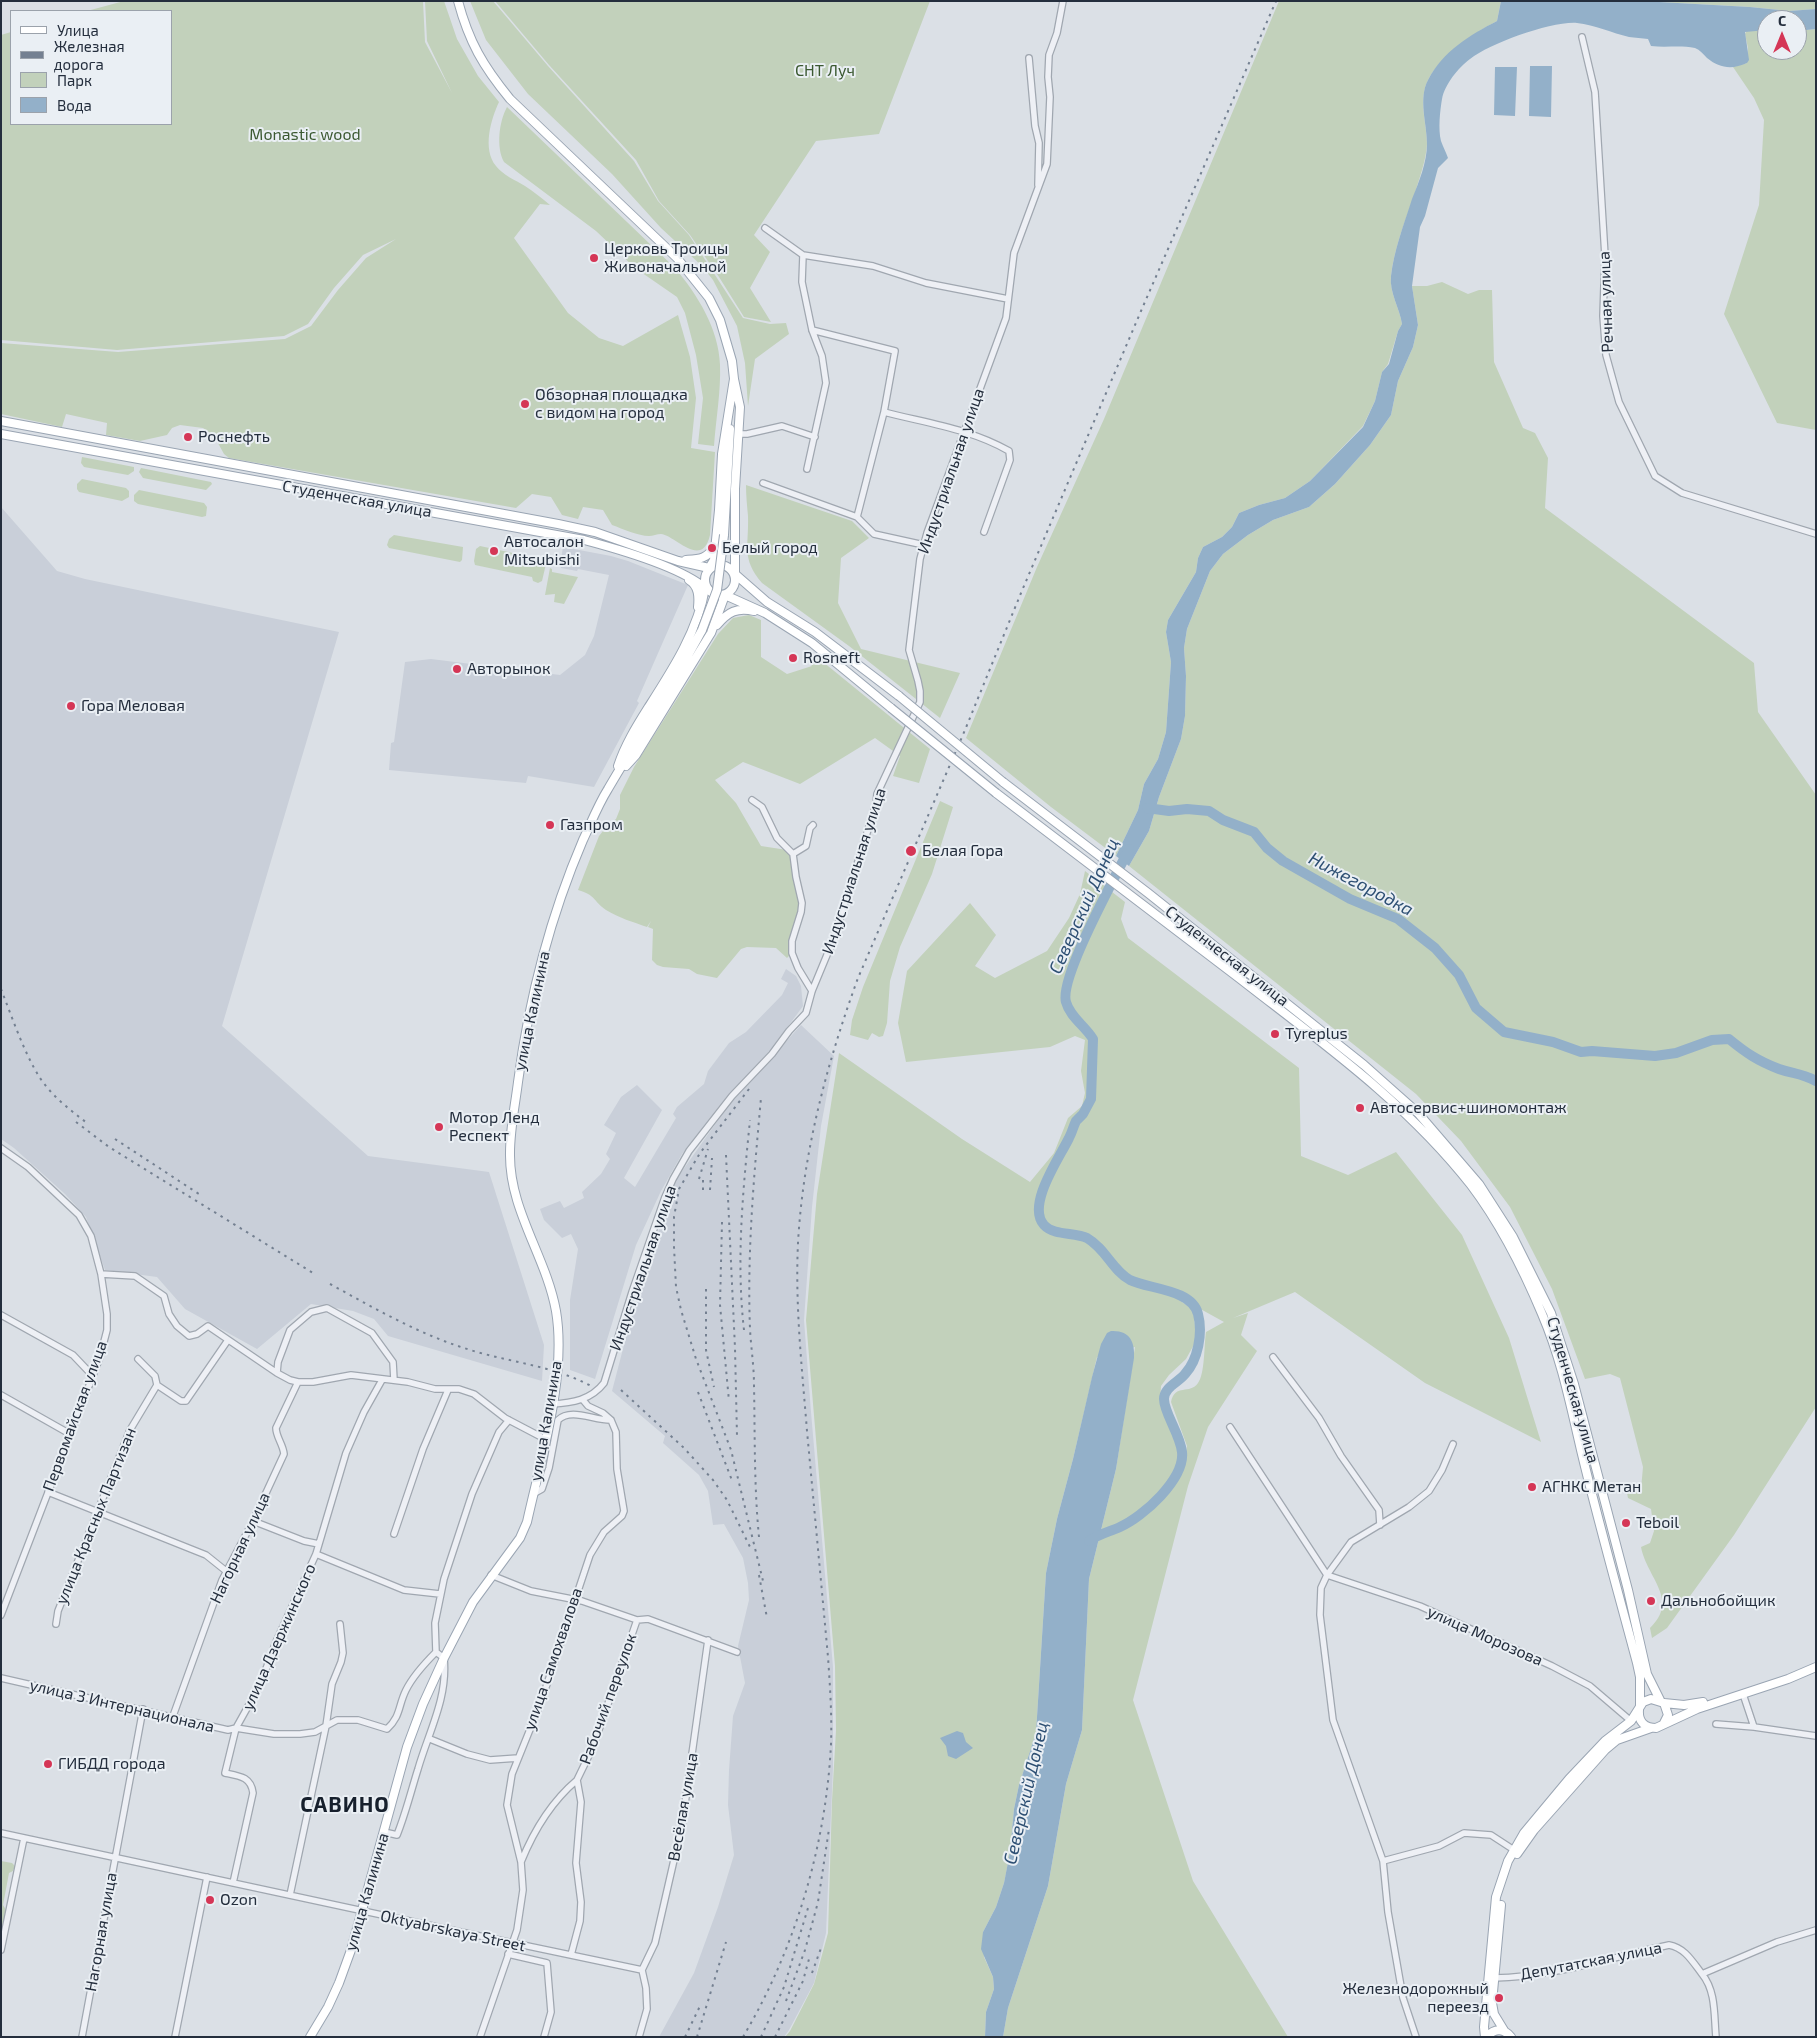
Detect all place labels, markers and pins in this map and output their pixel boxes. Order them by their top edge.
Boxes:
place label: Церковь Троицы Живоначальной [604,239,728,277]
marker: Церковь Троицы Живоначальной [588,252,600,264]
place label: Обзорная площадка с видом на город [535,385,688,423]
marker: Обзорная площадка с видом на город [519,398,531,410]
place label: Роснефть [198,427,270,447]
marker: Роснефть [182,431,194,443]
place label: Автосалон Mitsubishi [504,532,584,570]
place label: Белый город [722,538,818,558]
marker: Белый город [706,542,718,554]
marker: Автосалон Mitsubishi [488,545,500,557]
place label: Rosneft [803,648,860,668]
marker: Rosneft [787,652,799,664]
place label: Авторынок [467,659,550,679]
marker: Авторынок [451,663,463,675]
place label: Гора Меловая [81,696,185,716]
marker: Гора Меловая [65,700,77,712]
place label: Газпром [560,815,623,835]
marker: Газпром [544,819,556,831]
place label: Белая Гора [922,841,1003,861]
marker: Белая Гора [904,844,918,858]
place label: Tyreplus [1285,1024,1348,1044]
marker: Tyreplus [1269,1028,1281,1040]
place label: Автосервис+шиномонтаж [1370,1098,1567,1118]
marker: Автосервис+шиномонтаж [1354,1102,1366,1114]
place label: Мотор Ленд Респект [449,1108,540,1146]
marker: Мотор Ленд Респект [433,1121,445,1133]
place label: АГНКС Метан [1542,1477,1641,1497]
marker: АГНКС Метан [1526,1481,1538,1493]
place label: Teboil [1636,1513,1679,1533]
marker: Teboil [1620,1517,1632,1529]
place label: Дальнобойщик [1661,1591,1776,1611]
marker: Дальнобойщик [1645,1595,1657,1607]
place label: ГИБДД города [58,1754,166,1774]
marker: ГИБДД города [42,1758,54,1770]
place label: Ozon [220,1890,257,1910]
marker: Ozon [204,1894,216,1906]
place label: Железнодорожный переезд [1342,1979,1489,2017]
marker: Железнодорожный переезд [1493,1992,1505,2004]

